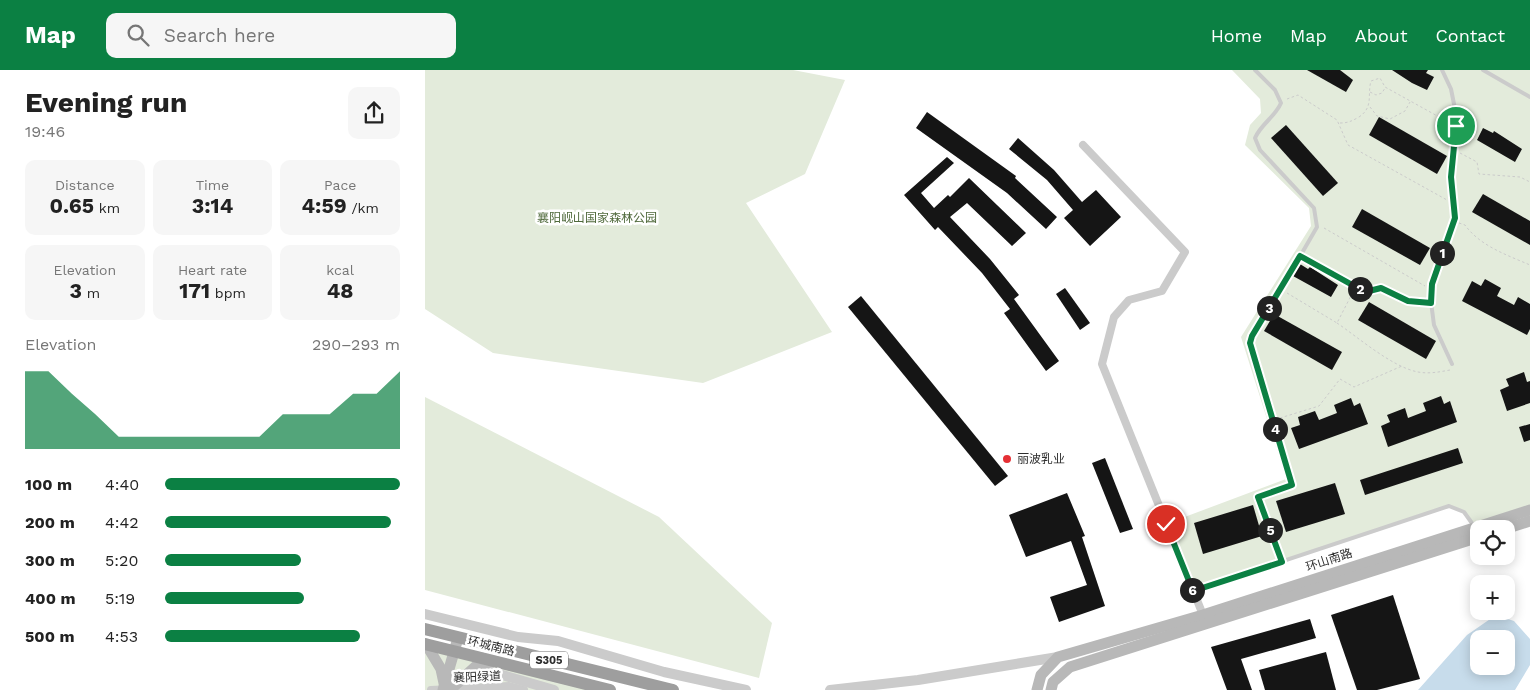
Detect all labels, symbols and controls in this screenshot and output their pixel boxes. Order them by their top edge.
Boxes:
search box [106,13,456,58]
text: Map [25,21,76,49]
icon: search [124,21,152,49]
text: Search here [164,24,275,47]
text: Home [1211,25,1262,46]
text: Map [1290,25,1327,46]
text: About [1355,25,1407,46]
text: Contact [1435,25,1505,46]
text: Evening run [25,86,187,119]
button: share [348,87,400,139]
pin [1435,105,1477,147]
icon: arrive [1442,112,1470,140]
text: 19:46 [25,122,65,141]
text: Distance [55,177,115,193]
text: Time [196,177,229,193]
text: Pace [324,177,356,193]
text: 0.65 [50,193,94,218]
text: 3:14 [192,193,233,218]
text: 4:59 [302,193,347,218]
text: km [94,200,120,216]
text: /km [347,200,379,216]
park label: 襄阳岘山国家森林公园 [537,211,657,225]
pin: 1 [1429,240,1455,266]
text: 1 [1439,245,1446,261]
text: Elevation [54,262,116,278]
text: Heart rate [178,262,247,278]
text: kcal [326,262,354,278]
pin: 2 [1347,276,1373,302]
text: 3 [70,278,82,303]
text: 171 [179,278,210,303]
text: 48 [327,278,354,303]
text: 2 [1356,281,1365,297]
text: m [82,285,100,301]
text: bpm [210,285,246,301]
pin: 3 [1257,296,1281,320]
text: 3 [1265,300,1274,316]
text: Elevation [25,335,96,354]
text: 290–293 m [312,335,400,354]
pin: 4 [1263,416,1287,442]
text: 4 [1271,421,1280,437]
place label: 丽波乳业 [1017,452,1065,466]
marker: 丽波乳业 [1001,453,1013,465]
text: 100 m [25,475,72,494]
text: 4:40 [105,475,139,494]
pin [1145,503,1187,545]
icon: check [1152,510,1180,538]
text: 200 m [25,513,75,532]
text: 4:42 [105,513,139,532]
pin: 5 [1257,518,1283,542]
map controls [1470,520,1515,675]
button: locate [1470,520,1515,565]
text: 5 [1266,522,1275,538]
street label: 环山南路 [1304,546,1354,574]
text: 300 m [25,551,75,570]
text: 5:20 [105,551,138,570]
button: + [1470,575,1515,620]
pin: 6 [1179,578,1205,602]
text: 6 [1188,582,1197,598]
text: 400 m [25,589,76,608]
text: 5:19 [105,589,135,608]
text: 500 m [25,627,75,646]
text: 4:53 [105,627,138,646]
button: − [1470,630,1515,675]
street label: 环城南路 [466,633,516,659]
road number: S305 [530,652,568,668]
street label: 襄阳绿道 [453,669,501,685]

